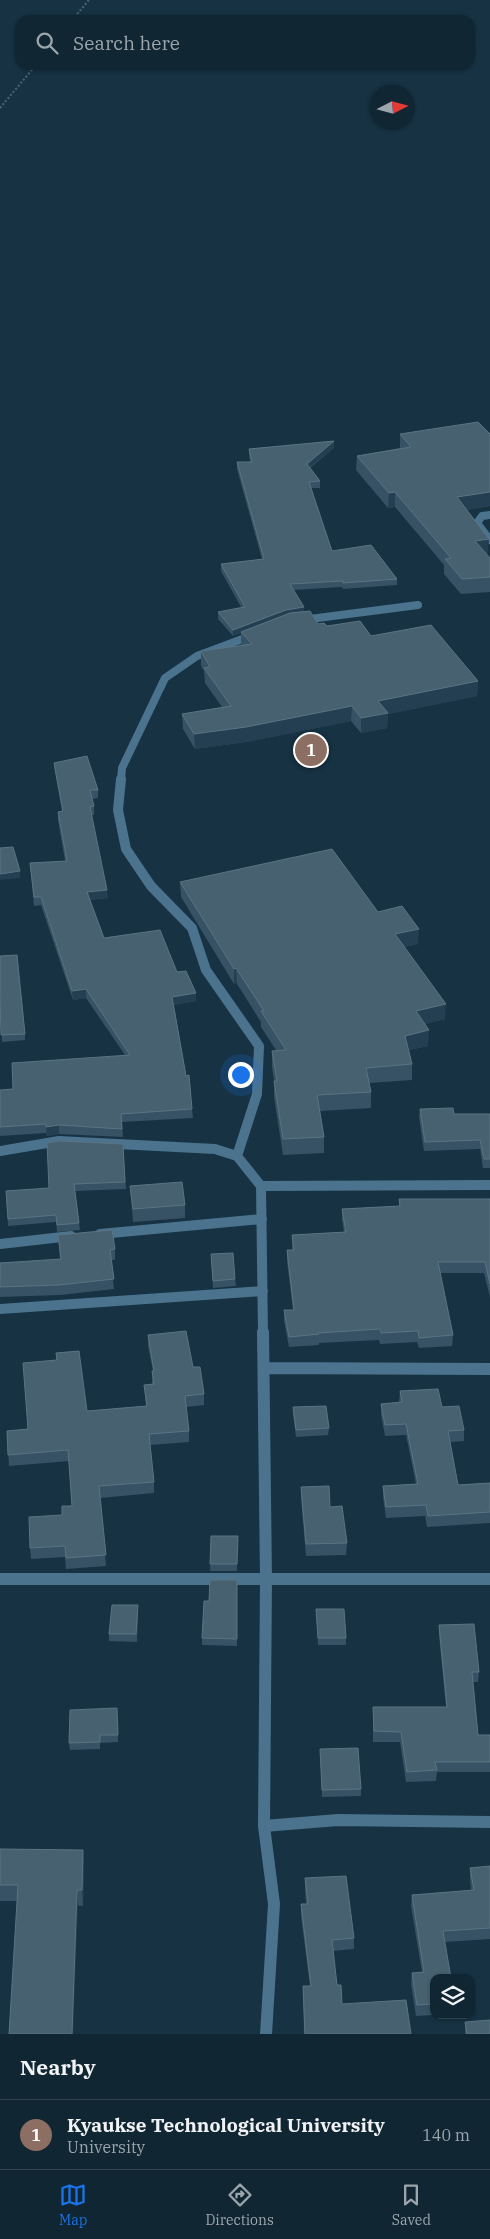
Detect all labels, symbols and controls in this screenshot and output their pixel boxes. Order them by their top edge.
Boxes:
search box [15,15,475,70]
icon: search [33,29,61,57]
text: Search here [73,31,180,55]
north arrow [370,85,415,130]
pin: 1 [295,731,327,769]
your location [228,1062,254,1088]
map controls [430,1974,475,2019]
button: layers [430,1974,475,2019]
text: Nearby [20,2053,96,2081]
text: Kyaukse Technological University [67,2113,385,2137]
text: 1 [31,2125,41,2145]
text: 140 m [422,2125,470,2145]
text: University [67,2137,145,2157]
tab: Map [59,2181,87,2229]
tab: Directions [205,2181,274,2229]
tab: Saved [392,2181,431,2229]

